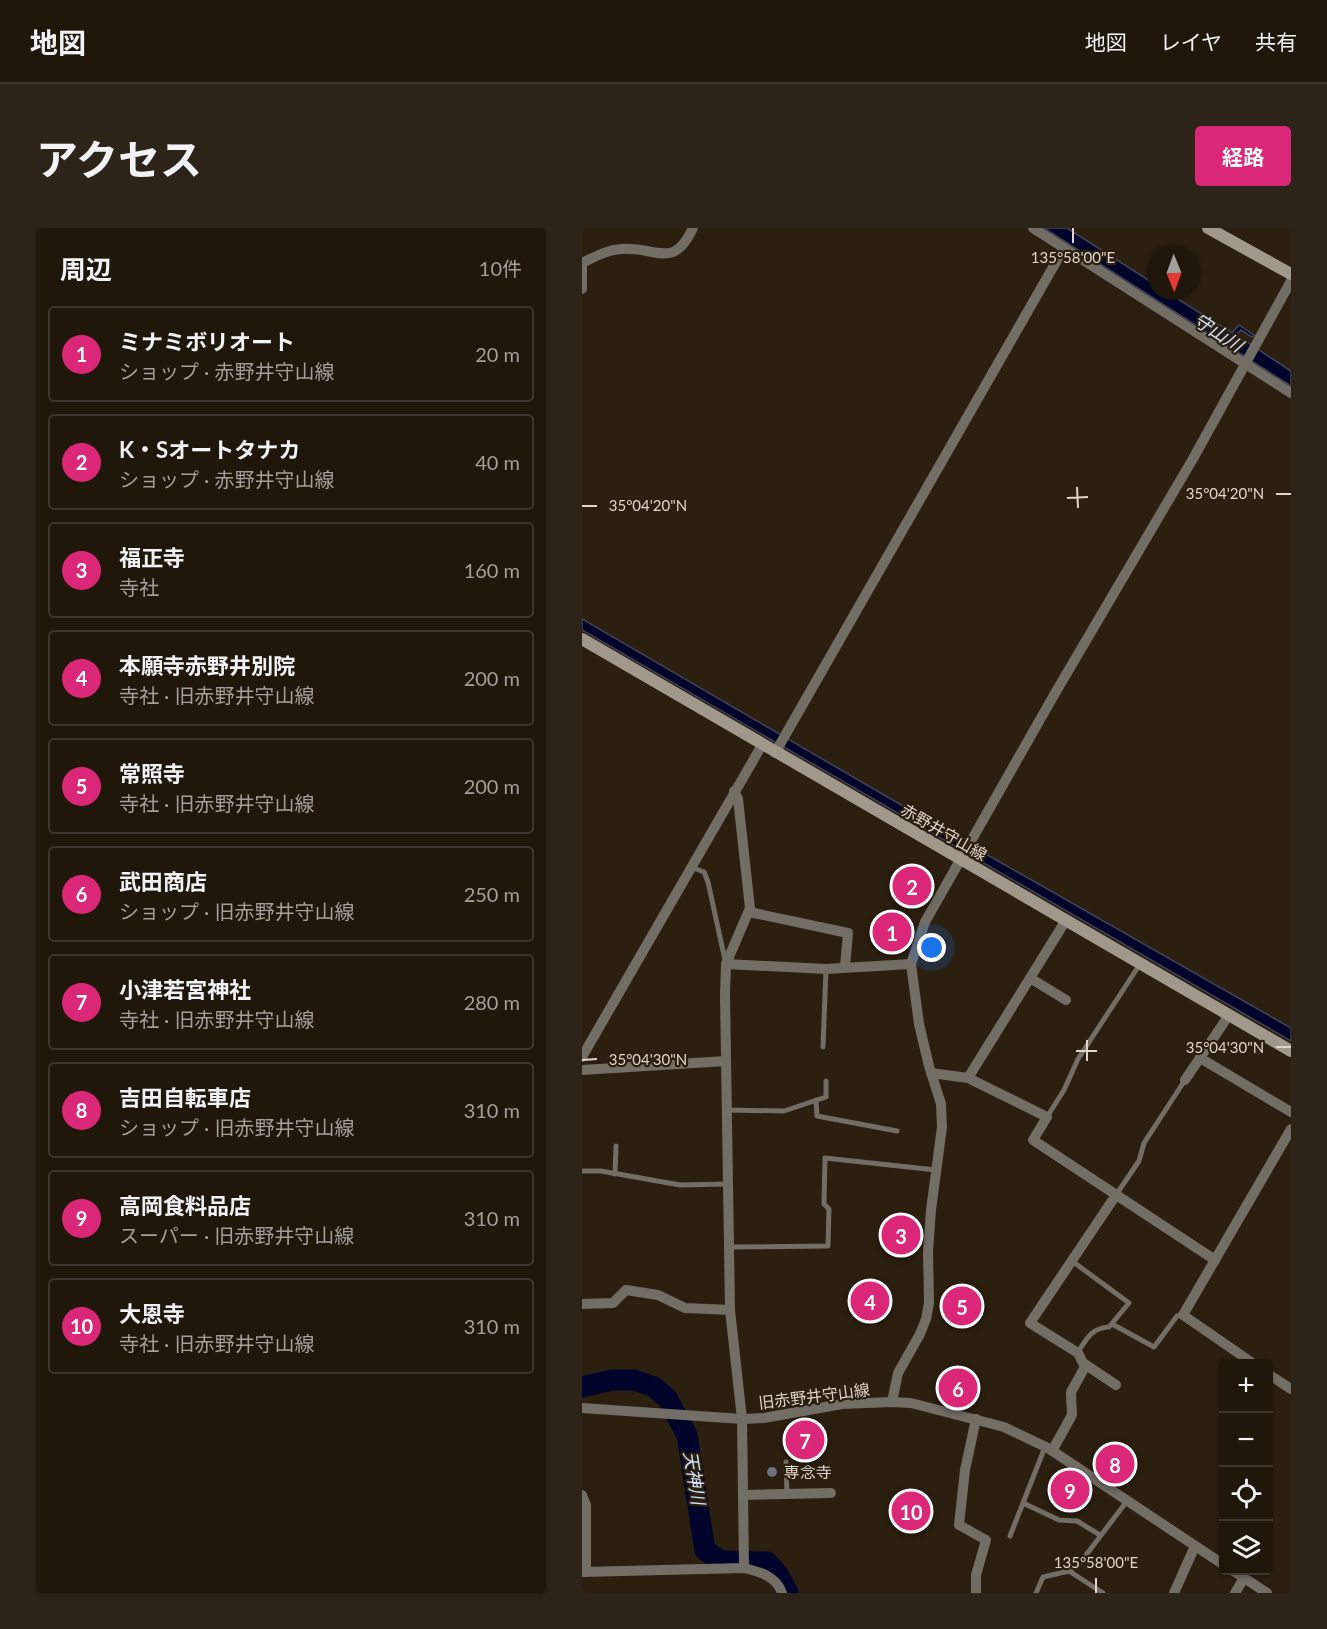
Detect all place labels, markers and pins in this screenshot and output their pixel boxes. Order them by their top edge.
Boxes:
pin: 2 [892,864,932,908]
pin: 1 [872,910,912,954]
pin: 3 [882,1212,920,1258]
pin: 4 [850,1278,890,1324]
pin: 5 [942,1284,982,1328]
pin: 6 [938,1366,977,1410]
pin: 7 [786,1418,824,1462]
pin: 8 [1096,1442,1134,1486]
place label: 専念寺 [784,1462,832,1481]
marker: 専念寺 [765,1465,779,1479]
pin: 9 [1050,1468,1090,1512]
pin: 10 [892,1488,930,1534]

